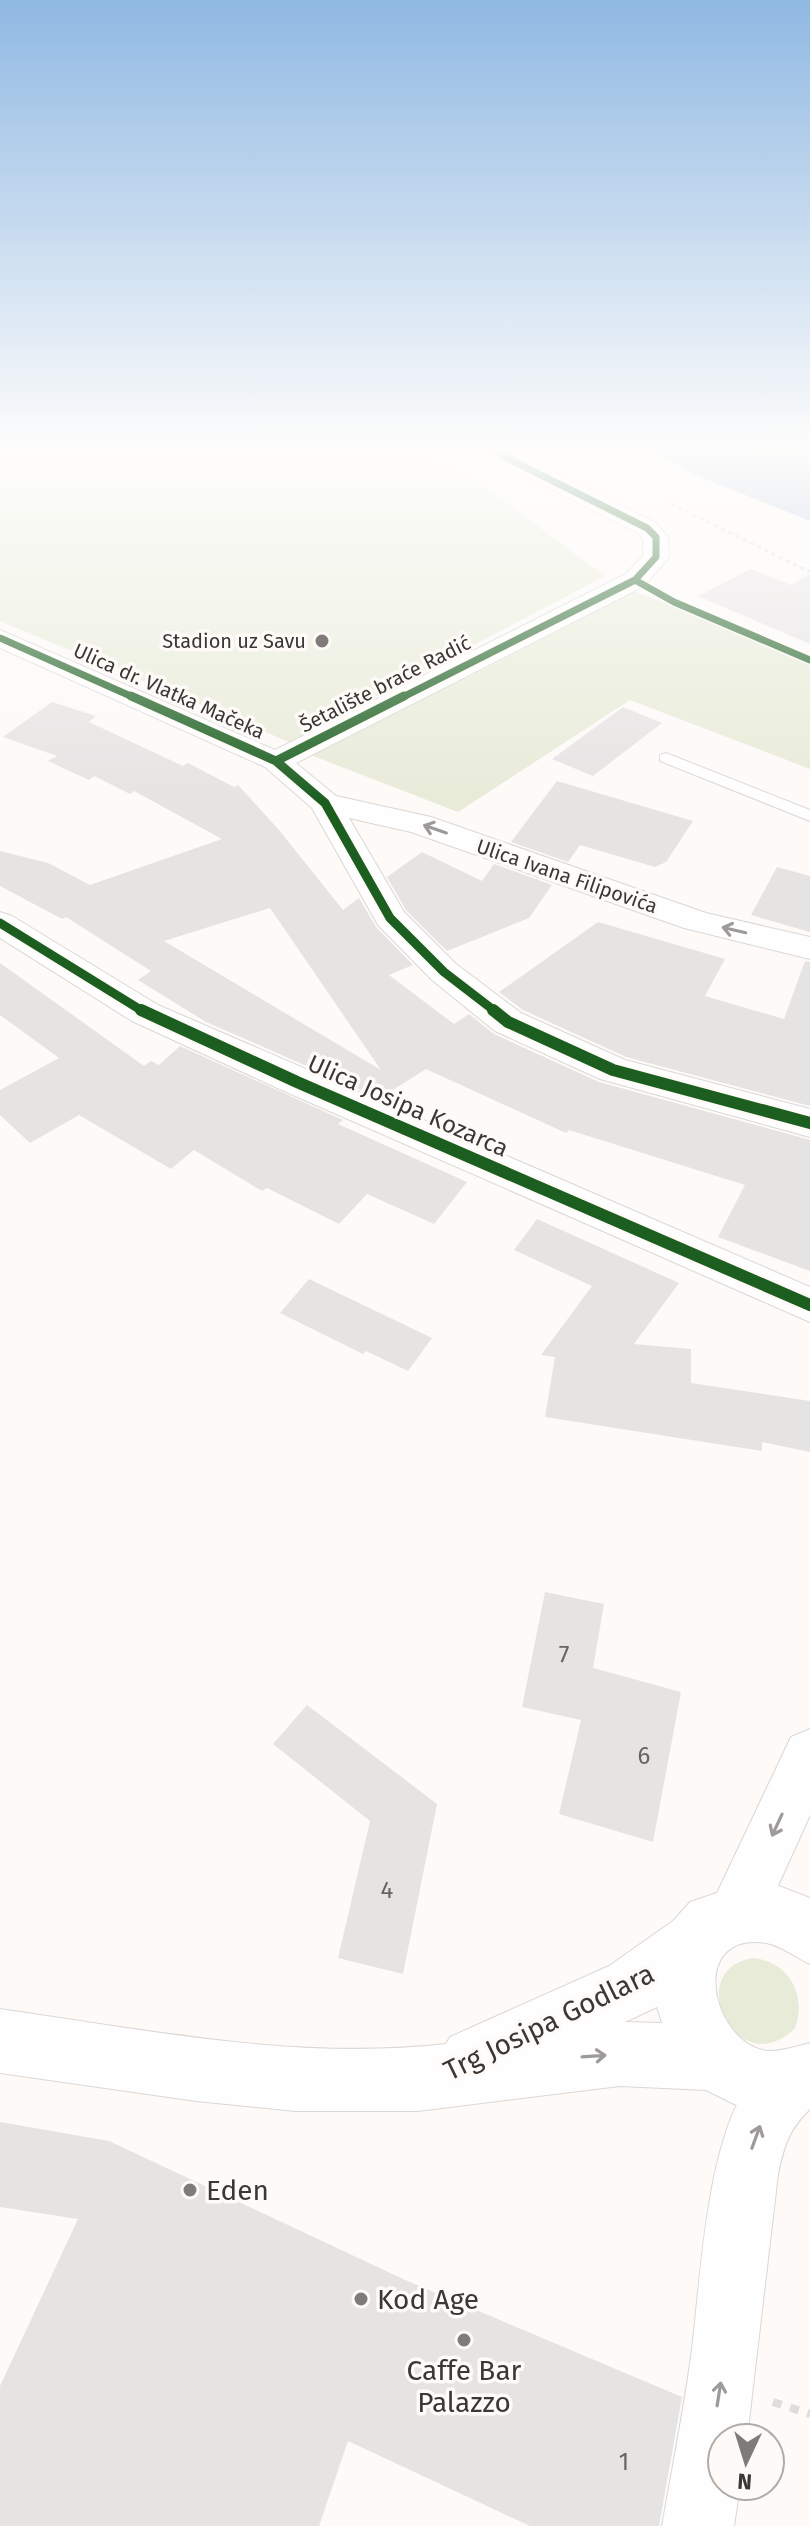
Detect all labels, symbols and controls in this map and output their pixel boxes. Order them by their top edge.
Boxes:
place label: Stadion uz Savu [162,629,306,653]
street label: Šetalište braće Radić [296,630,474,738]
marker: Stadion uz Savu [313,632,331,650]
street label: Ulica dr. Vlatka Mačeka [70,638,268,744]
one-way arrow [423,821,448,836]
street label: Ulica Ivana Filipovića [473,834,661,918]
one-way arrow [722,922,747,937]
street label: Ulica Josipa Kozarca [303,1049,513,1163]
house number: 7 [559,1641,569,1669]
house number: 6 [638,1742,650,1770]
one-way arrow [769,1813,784,1837]
house number: 4 [381,1876,394,1904]
street label: Trg Josipa Godlara [438,1957,660,2087]
one-way arrow [580,2048,607,2063]
one-way arrow [750,2125,765,2150]
place label: Eden [206,2174,269,2207]
marker: Eden [181,2181,199,2199]
place label: Kod Age [377,2283,479,2316]
marker: Kod Age [352,2290,370,2308]
marker: Caffe Bar Palazzo [455,2331,473,2349]
place label: Caffe Bar Palazzo [407,2354,522,2419]
one-way arrow [713,2382,728,2407]
north arrow [706,2422,786,2502]
house number: 1 [619,2448,629,2476]
text: N [736,2467,753,2495]

